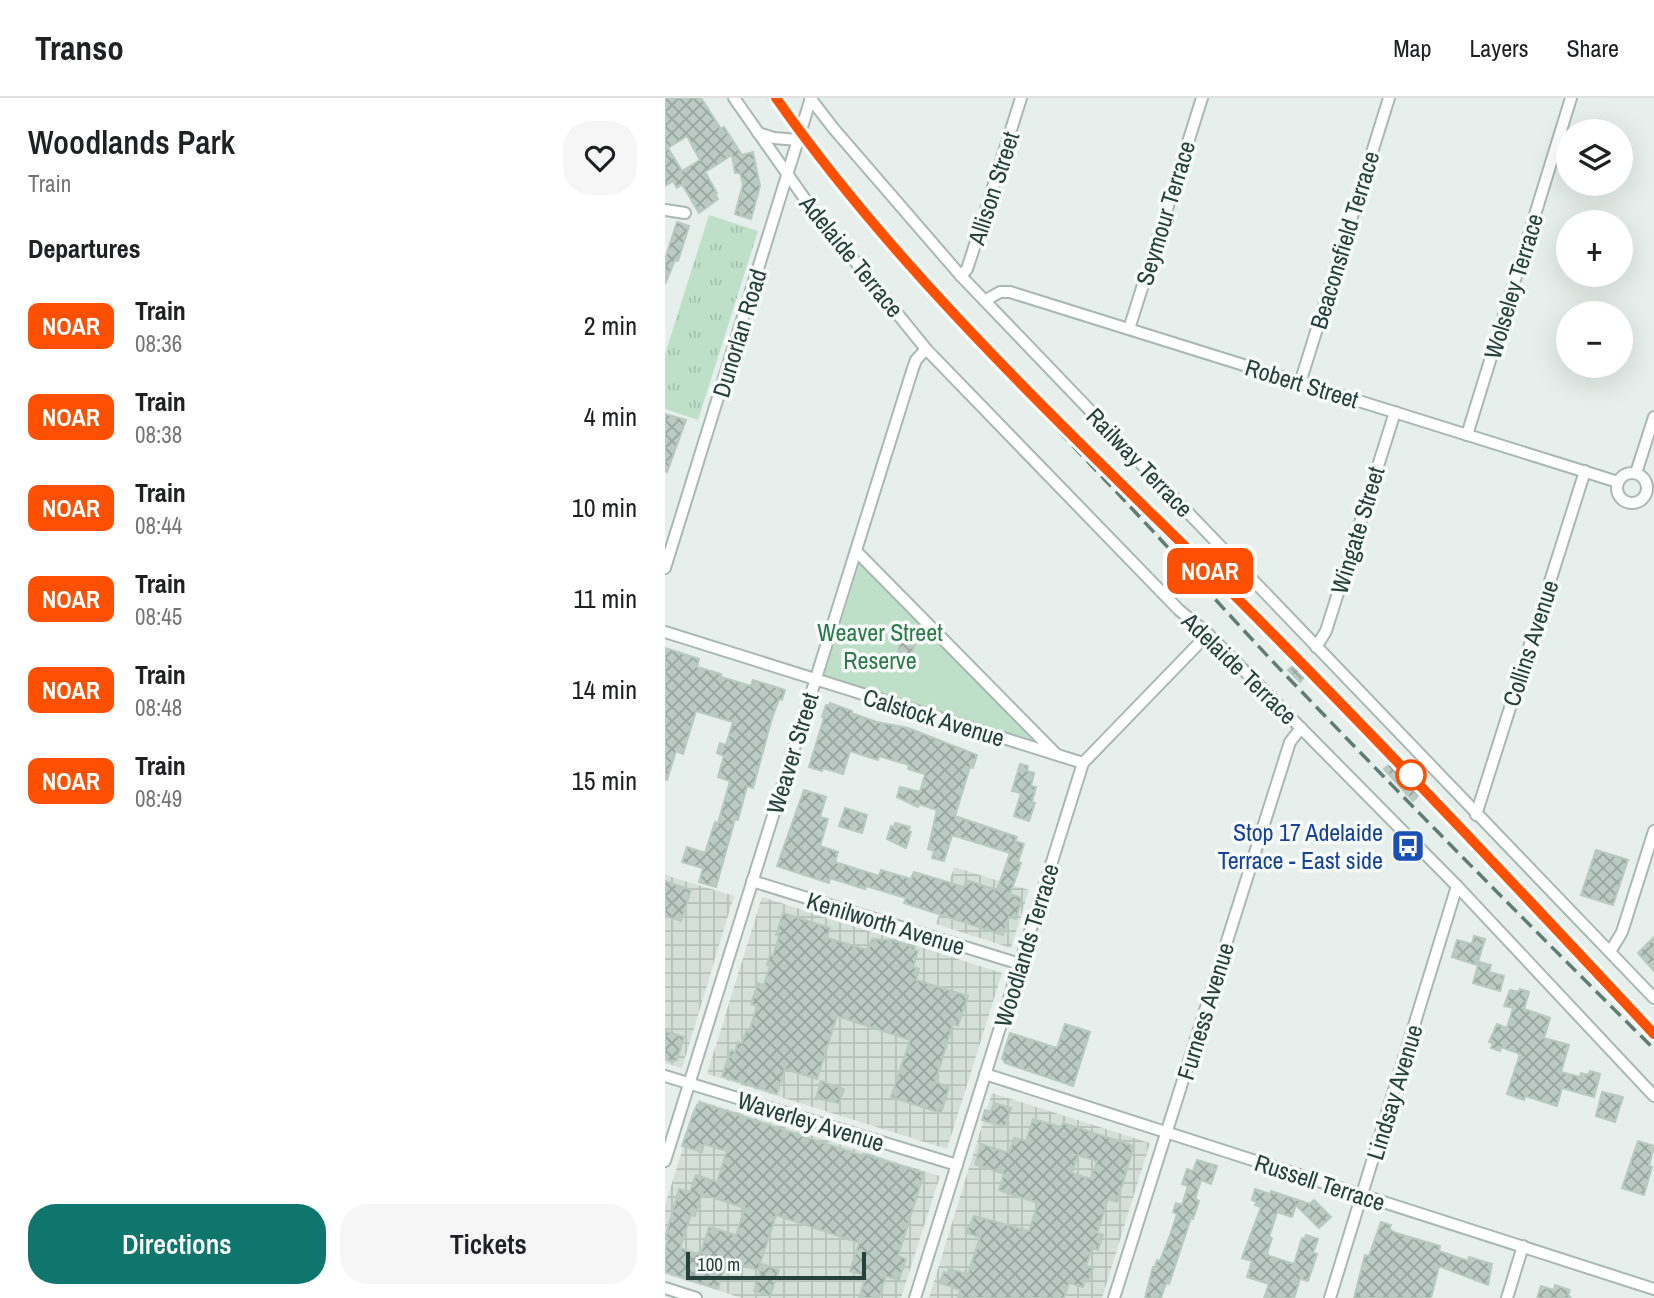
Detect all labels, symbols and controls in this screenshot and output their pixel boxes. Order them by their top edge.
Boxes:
text: Transo [35,26,124,70]
text: Map [1393,32,1431,64]
text: Layers [1469,32,1528,64]
text: Share [1566,32,1619,64]
map controls [1556,119,1633,378]
button: layers [1556,119,1633,196]
text: Woodlands Park [28,120,235,164]
button: heart [563,121,637,195]
street label: Allison Street [959,127,1026,250]
street label: Seymour Terrace [1128,137,1202,289]
street label: Beaconsfield Terrace [1302,147,1386,333]
text: Train [28,168,71,199]
street label: Adelaide Terrace [792,187,911,324]
street label: Wolseley Terrace [1476,209,1550,363]
button: + [1556,210,1633,287]
text: Departures [28,231,141,266]
street label: Dunorlan Road [704,265,774,401]
text: Train [135,293,186,328]
button: − [1556,301,1633,378]
text: 2 min [584,308,637,343]
text: NOAR [42,310,100,342]
text: 08:36 [135,328,182,359]
street label: Robert Street [1241,351,1363,416]
text: Train [135,384,186,419]
text: 4 min [584,399,637,434]
street label: Railway Terrace [1080,400,1200,524]
text: NOAR [42,401,100,433]
text: 08:38 [135,419,182,450]
street label: Wingate Street [1323,462,1392,597]
text: Train [135,475,186,510]
text: 10 min [572,490,637,525]
text: NOAR [42,492,100,524]
text: 08:44 [135,510,182,541]
line badge: NOAR [1161,548,1259,594]
text: NOAR [1181,555,1239,587]
text: Train [135,566,186,601]
street label: Collins Avenue [1495,576,1565,710]
text: 11 min [573,581,637,616]
text: NOAR [42,583,100,615]
text: 08:45 [135,601,182,632]
street label: Adelaide Terrace [1175,604,1305,731]
park label: Weaver Street Reserve [817,616,943,676]
text: Train [135,657,186,692]
text: 14 min [572,672,637,707]
text: NOAR [42,674,100,706]
street label: Calstock Avenue [859,680,1009,754]
street label: Weaver Street [758,688,826,818]
text: 08:48 [135,692,182,723]
text: Train [135,748,186,783]
unlabelled marker [1396,760,1426,790]
text: 15 min [572,763,637,798]
text: NOAR [42,765,100,797]
text: 08:49 [135,783,182,814]
place label: Stop 17 Adelaide Terrace - East side [1218,816,1383,876]
bus stop icon: Stop 17 Adelaide Terrace - East side [1389,827,1427,865]
street label: Woodlands Terrace [986,860,1066,1030]
street label: Kenilworth Avenue [803,884,969,962]
street label: Furness Avenue [1169,938,1241,1084]
street label: Lindsay Avenue [1358,1021,1430,1163]
street label: Waverley Avenue [734,1083,888,1159]
street label: Russell Terrace [1251,1146,1389,1218]
button: Directions [28,1204,326,1284]
button: Tickets [340,1204,637,1284]
scale bar [686,1249,866,1281]
text: 100 m [697,1251,740,1277]

